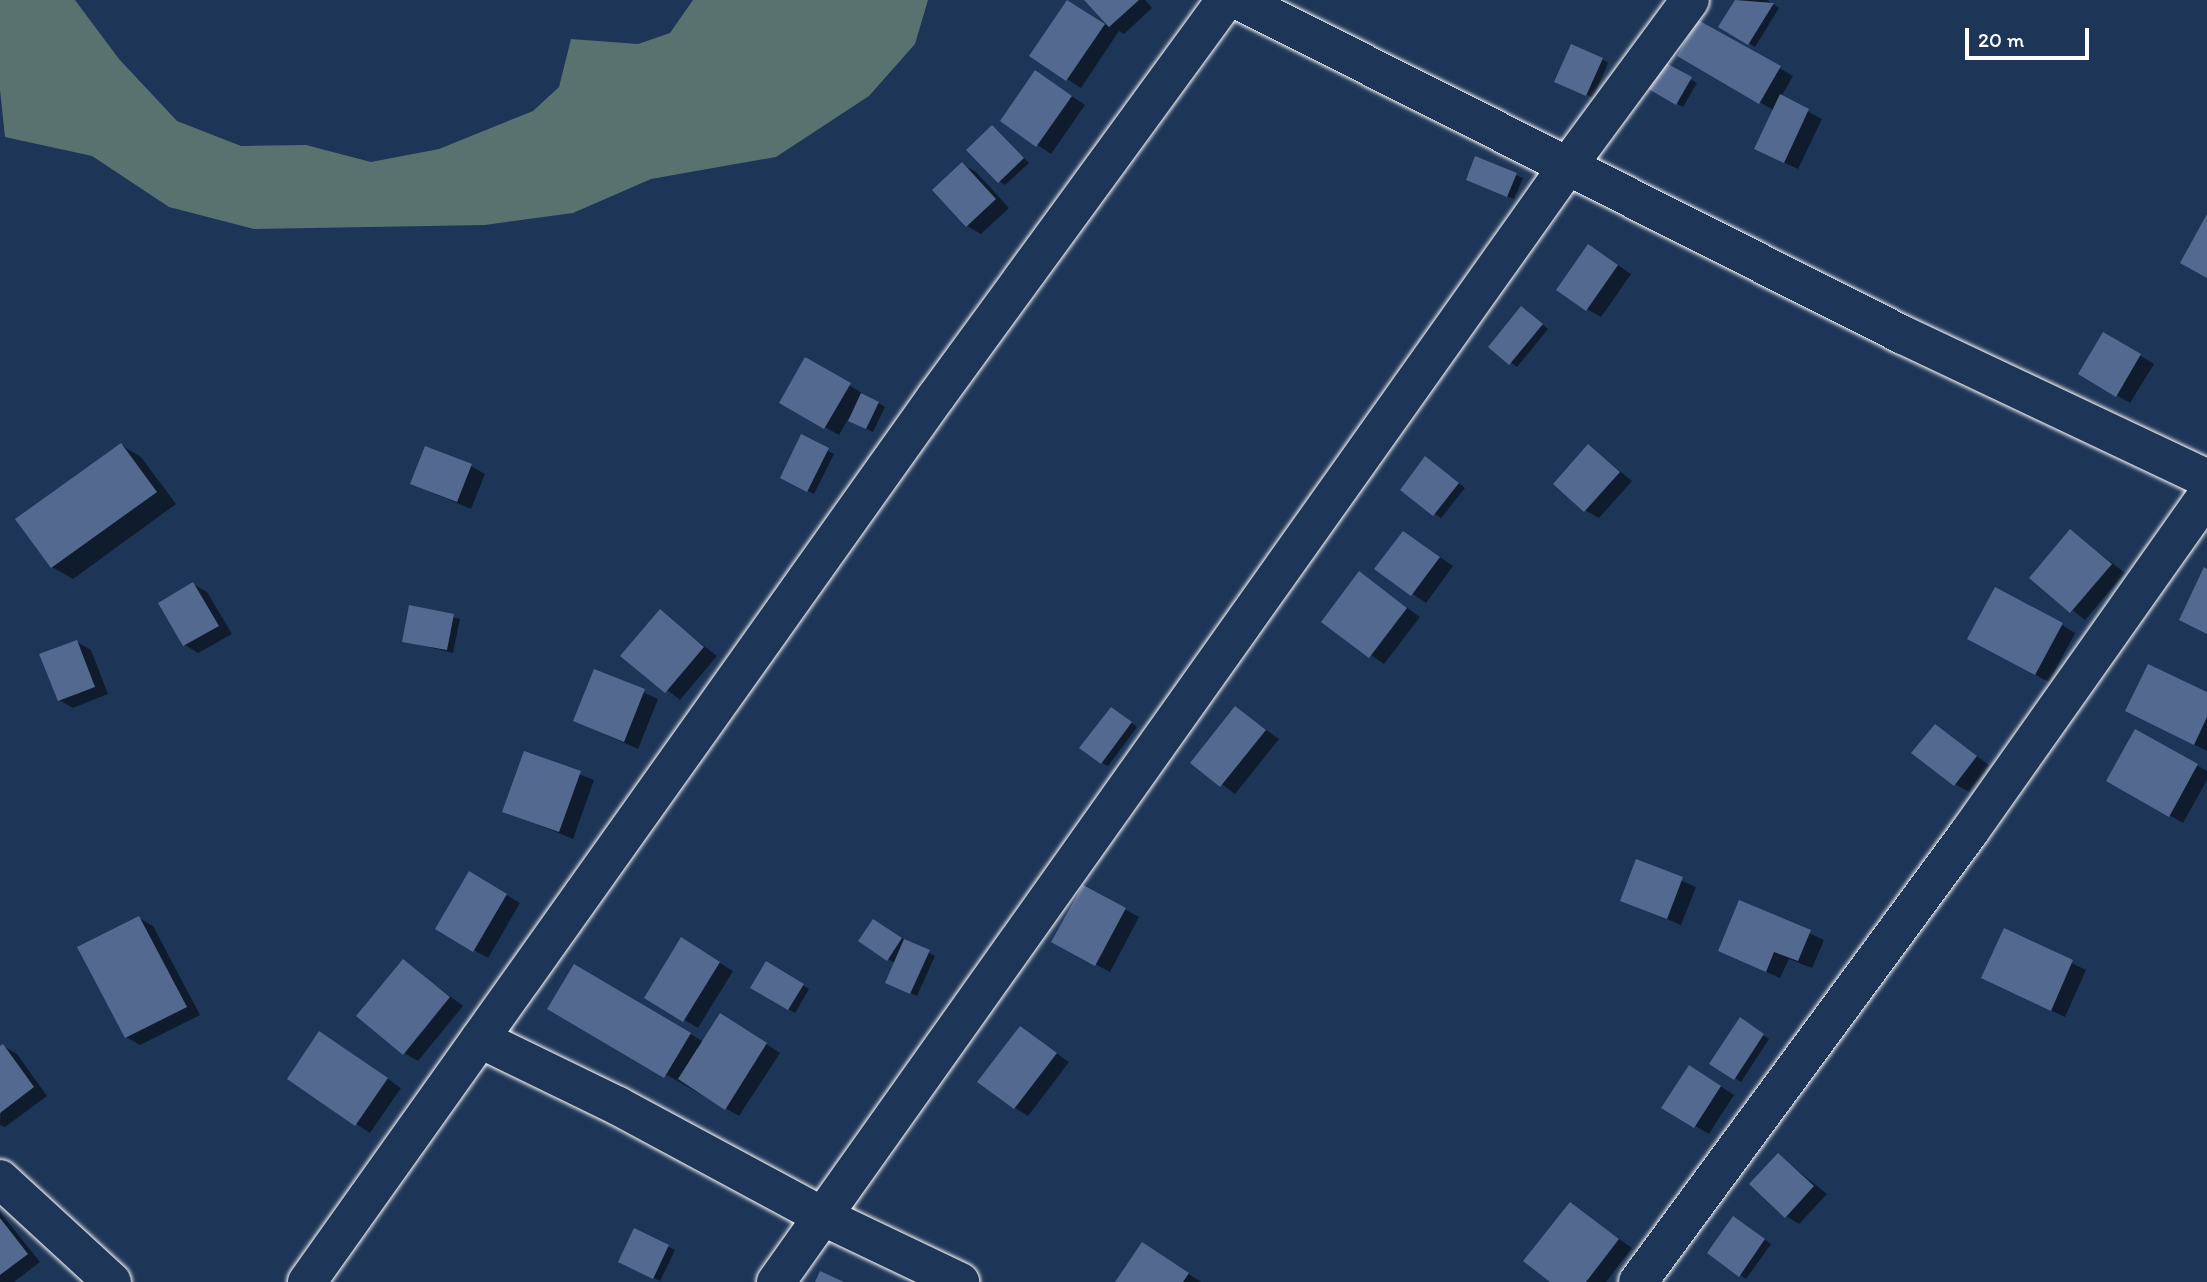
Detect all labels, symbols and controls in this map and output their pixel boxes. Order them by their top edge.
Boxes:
scale bar [1969,14,2093,58]
text: 20 m [1978,27,2024,52]

